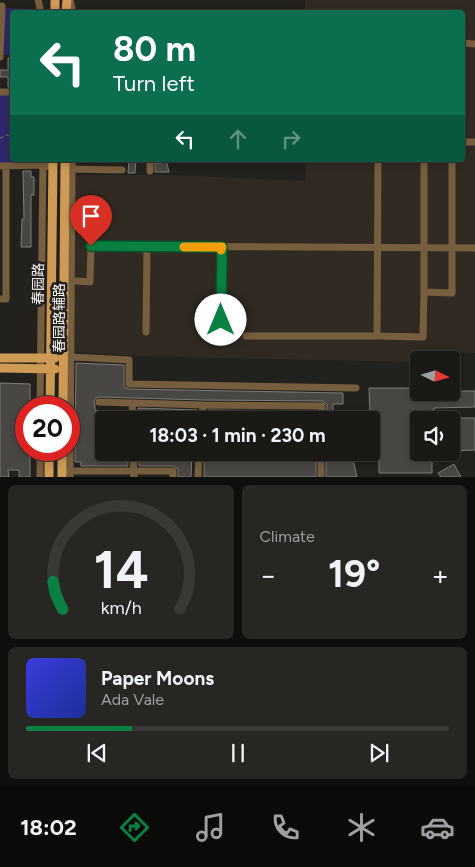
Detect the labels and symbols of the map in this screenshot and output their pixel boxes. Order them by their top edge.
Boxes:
pin [70,195,112,246]
street label: 春园路 [30,263,47,305]
street label: 春园路辅路 [51,283,68,353]
position arrow [194,293,246,345]
north arrow [410,351,460,401]
speed limit sign: 20 [15,396,80,461]

